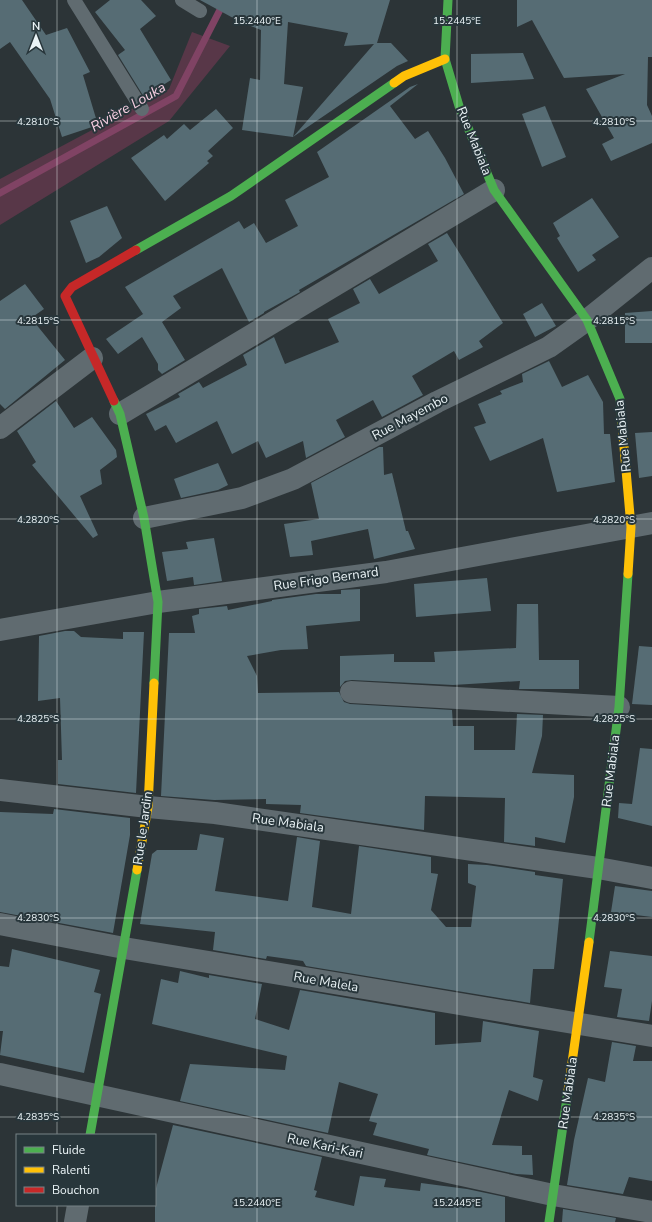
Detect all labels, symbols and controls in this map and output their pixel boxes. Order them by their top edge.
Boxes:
text: 15.2440°E [233,14,281,28]
text: 15.2445°E [433,14,481,28]
north arrow [16,16,56,56]
text: N [32,19,40,34]
water label: Rivière Louka [87,78,169,136]
street label: Rue Mabiala [452,104,496,178]
text: 4.2810°S [17,115,59,129]
text: 4.2810°S [593,115,635,129]
text: 4.2815°S [17,314,59,328]
text: 4.2815°S [593,314,635,328]
street label: Rue Mayembo [369,389,451,445]
street label: Rue Mabiala [610,399,636,473]
text: 4.2820°S [17,513,59,527]
text: 4.2820°S [593,513,635,527]
street label: Rue Frigo Bernard [272,563,380,595]
text: 4.2825°S [17,712,59,726]
text: 4.2825°S [593,712,635,726]
street label: Rue Mabiala [598,734,624,808]
street label: Rue le Jardin [129,790,157,866]
street label: Rue Mabiala [251,809,325,837]
text: 4.2830°S [17,911,59,925]
text: 4.2830°S [593,911,635,925]
street label: Rue Malela [292,967,360,997]
street label: Rue Mabiala [554,1056,582,1130]
text: 4.2835°S [17,1110,59,1124]
text: 4.2835°S [593,1110,635,1124]
street label: Rue Kari-Kari [285,1129,365,1163]
legend [16,1134,156,1206]
text: Fluide [52,1142,85,1158]
text: Ralenti [52,1162,90,1178]
text: Bouchon [52,1182,99,1198]
text: 15.2440°E [233,1196,281,1210]
text: 15.2445°E [433,1196,481,1210]

